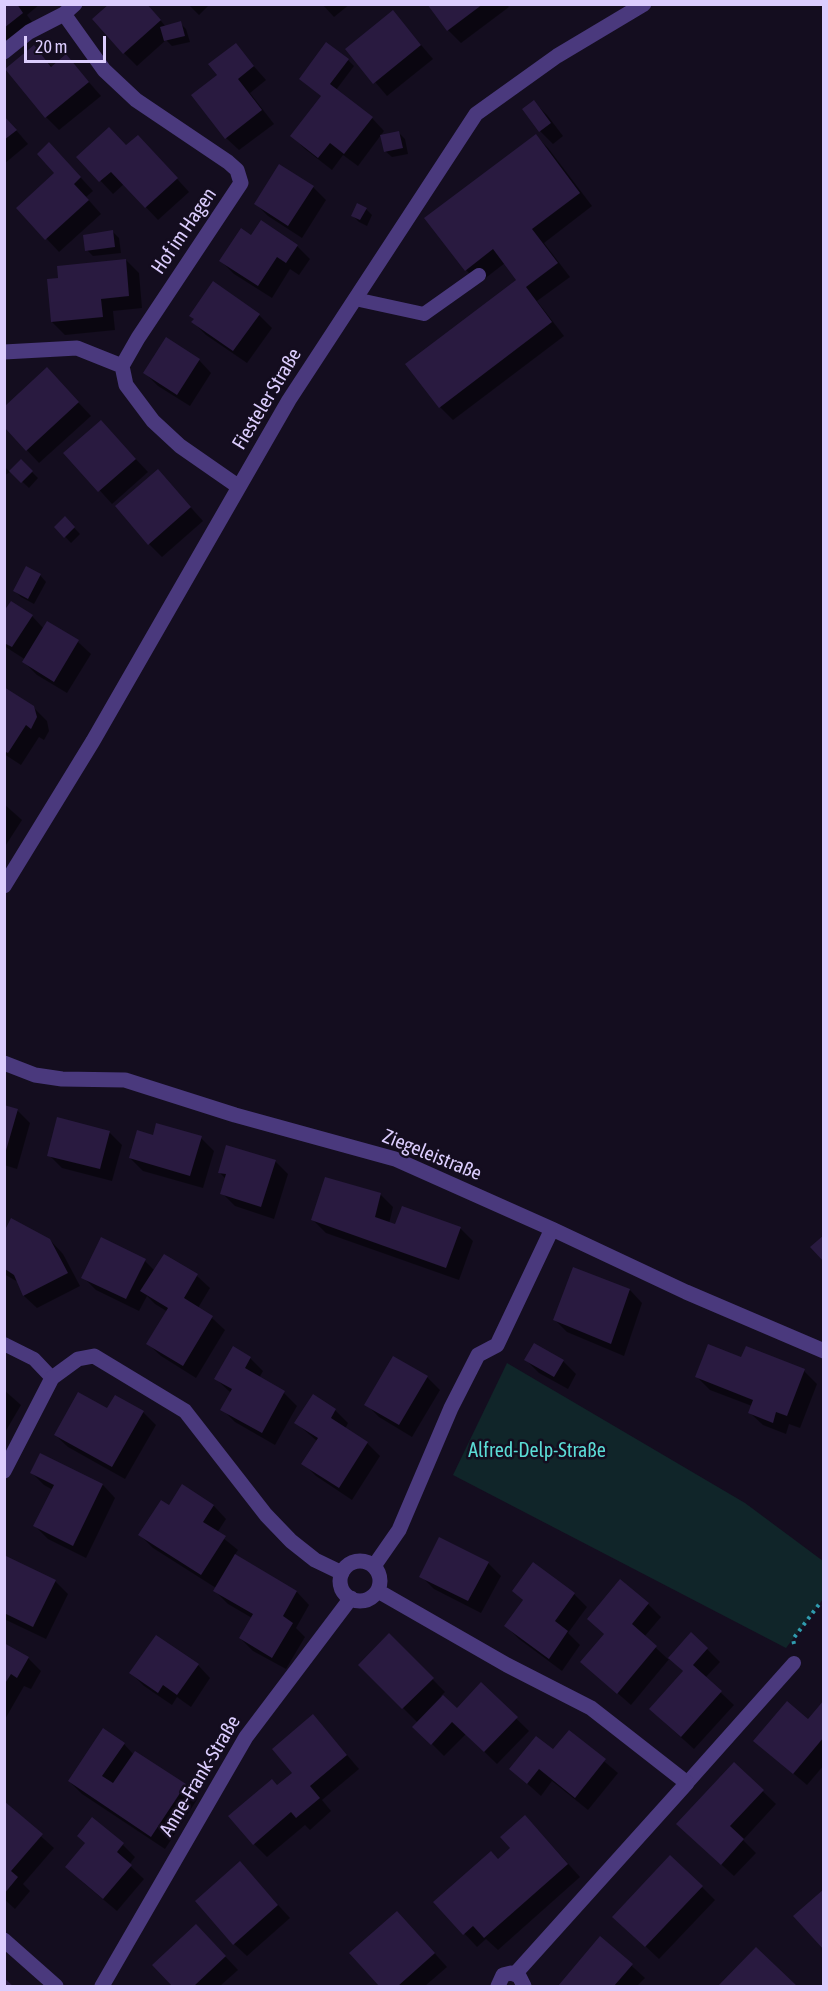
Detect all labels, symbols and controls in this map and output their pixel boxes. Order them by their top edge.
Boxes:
scale bar [27,24,110,62]
text: 20 m [35,36,67,57]
street label: Hof im Hagen [146,183,222,279]
street label: Fiesteler Straße [227,344,307,454]
street label: Ziegeleistraße [379,1124,485,1186]
park label: Alfred-Delp-Straße [468,1439,606,1463]
street label: Anne-Frank-Straße [155,1711,245,1841]

